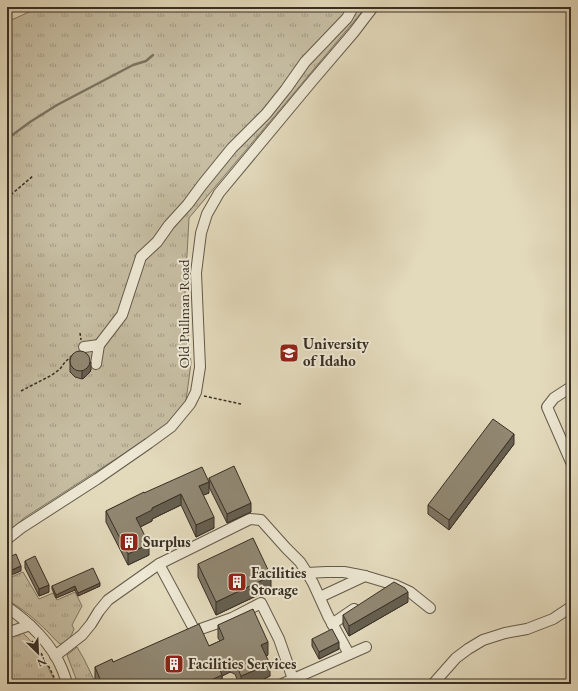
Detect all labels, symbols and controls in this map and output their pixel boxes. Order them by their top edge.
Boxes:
street label: Old Pullman Road [174,259,193,369]
place label: University of Idaho [303,334,370,370]
school or university icon: University of Idaho [278,342,300,364]
building icon: Surplus [118,531,140,553]
place label: Surplus [143,532,191,551]
place label: Facilities Storage [251,563,306,599]
building icon: Facilities Storage [226,571,248,593]
north arrow [18,633,58,673]
building icon: Facilities Services [163,653,185,675]
text: N [35,654,49,670]
place label: Facilities Services [188,654,296,673]

